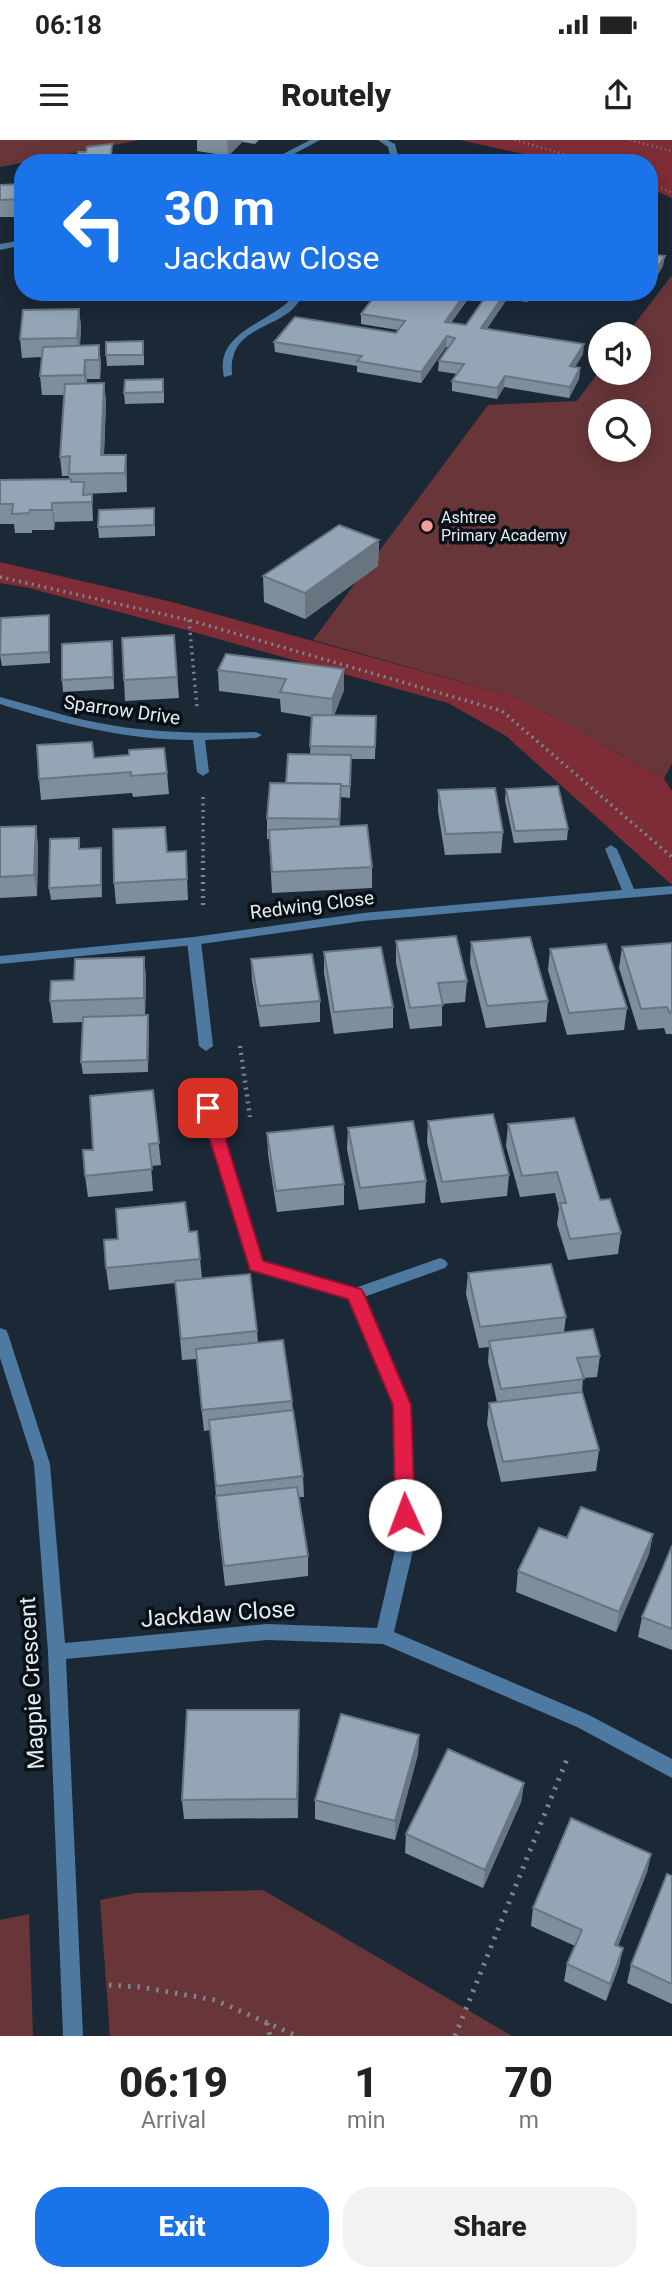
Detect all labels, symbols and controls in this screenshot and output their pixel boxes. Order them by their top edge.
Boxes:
text: 06:18 [35,10,102,40]
icon: menu [35,76,73,114]
text: Routely [281,76,391,114]
icon: share [599,76,637,114]
text: 30 m [164,180,275,237]
icon: left [49,182,140,273]
text: Jackdaw Close [164,239,380,277]
map controls [588,322,651,462]
button: sound [588,322,651,385]
button: search [588,399,651,462]
place label: Ashtree Primary Academy [441,508,567,545]
marker: Ashtree Primary Academy [419,518,435,534]
street label: Sparrow Drive [62,690,182,730]
street label: Redwing Close [249,886,375,924]
pin [178,1078,238,1138]
icon: arrive [189,1089,227,1127]
position arrow [368,1478,442,1552]
street label: Jackdaw Close [140,1595,296,1633]
street label: Magpie Crescent [14,1596,50,1770]
text: 06:19 [119,2058,228,2107]
text: 1 [354,2058,378,2107]
text: 70 [505,2058,553,2107]
text: Arrival [141,2107,206,2134]
text: min [347,2107,386,2134]
text: m [519,2107,539,2134]
button: Exit [35,2187,329,2267]
button: Share [343,2187,637,2267]

